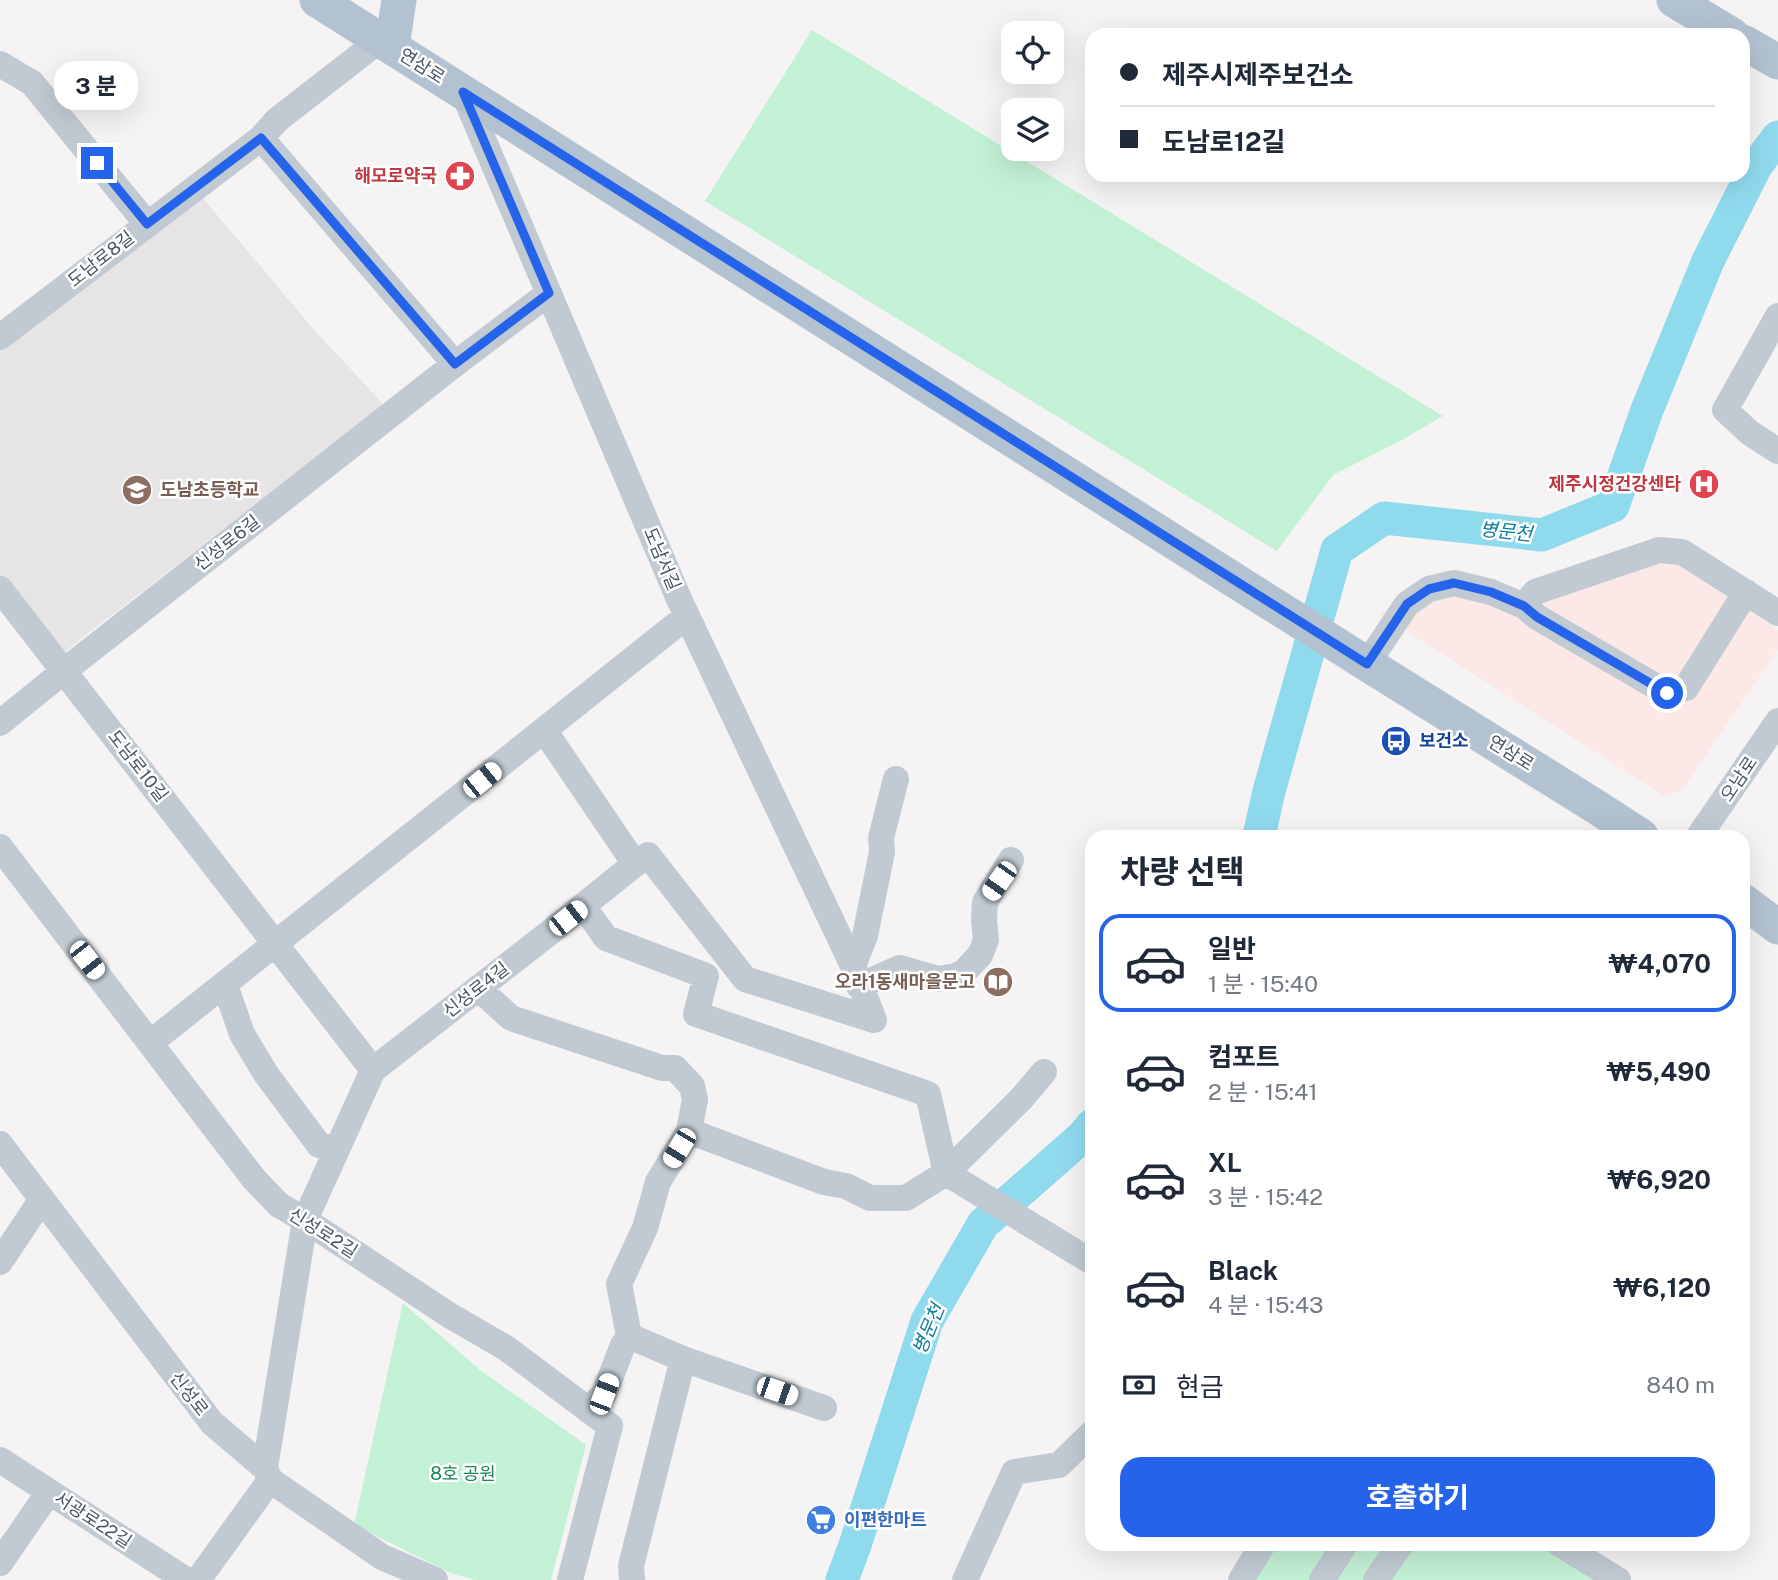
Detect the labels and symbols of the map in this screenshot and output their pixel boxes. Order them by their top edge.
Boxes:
street label: 연삼로 [396,44,449,88]
callout: 3 분 [55,61,139,110]
route end [81,147,113,179]
pharmacy icon: 해모로약국 [443,159,477,193]
place label: 해모로약국 [354,165,437,186]
street label: 도남로8길 [64,226,138,291]
hospital icon: 제주시정건강센타 [1687,467,1721,501]
school or university icon: 도남초등학교 [120,473,154,507]
place label: 제주시정건강센타 [1549,473,1681,494]
place label: 도남초등학교 [160,479,259,500]
street label: 신성로6길 [190,510,264,575]
water label: 병문천 [1479,517,1535,545]
street label: 도남서길 [640,524,685,593]
route start [1651,677,1683,709]
bus stop icon: 보건소 [1379,724,1413,758]
street label: 도남로10길 [104,726,173,805]
place label: 보건소 [1419,730,1469,751]
street label: 연삼로 [1485,731,1538,775]
street label: 오남로 [1716,752,1761,805]
car [460,759,505,801]
car [979,858,1020,904]
car [545,897,592,939]
car [66,937,109,983]
street label: 신성로4길 [439,957,513,1022]
library icon: 오라1동새마을문고 [981,965,1015,999]
place label: 오라1동새마을문고 [835,971,975,992]
car [660,1125,699,1171]
street label: 신성로2길 [285,1203,361,1262]
water label: 병문천 [908,1299,949,1357]
street label: 신성로 [166,1368,213,1420]
car [587,1371,622,1417]
car [754,1374,801,1408]
park label: 8호 공원 [430,1463,496,1484]
street label: 서광로22길 [51,1487,136,1552]
supermarket icon: 이편한마트 [804,1503,838,1537]
place label: 이편한마트 [844,1509,927,1530]

